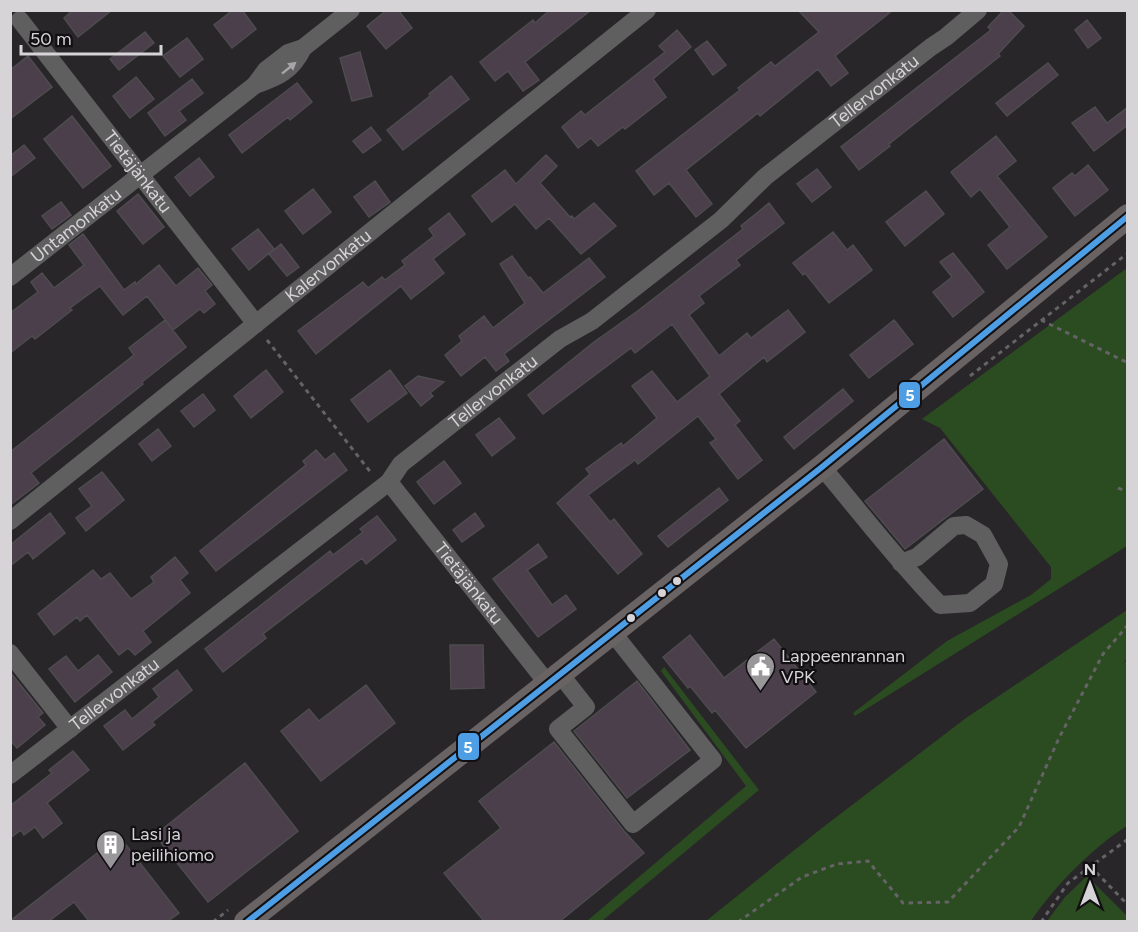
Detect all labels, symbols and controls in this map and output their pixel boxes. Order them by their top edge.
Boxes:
scale bar [21,18,160,56]
text: 50 m [30,28,72,50]
street label: Tellervonkatu [826,50,923,133]
one-way arrow [281,63,296,75]
street label: Tietäjänkatu [99,126,177,217]
street label: Untamonkatu [26,183,126,268]
street label: Kalervonkatu [281,225,376,307]
street label: Tellervonkatu [444,350,542,433]
line badge: 5 [898,381,921,409]
text: 5 [905,386,915,405]
street label: Tietäjänkatu [430,538,508,629]
unlabelled marker [671,575,683,587]
unlabelled marker [656,587,668,599]
unlabelled marker [625,612,637,624]
place label: Lappeenrannan VPK [781,645,905,688]
public building icon: Lappeenrannan VPK [744,650,776,692]
street label: Tellervonkatu [65,653,163,736]
line badge: 5 [457,732,480,761]
text: 5 [463,738,473,757]
place label: Lasi ja peilihiomo [131,823,214,866]
building icon: Lasi ja peilihiomo [94,828,126,870]
north arrow [1060,854,1120,914]
text: N [1084,860,1096,879]

